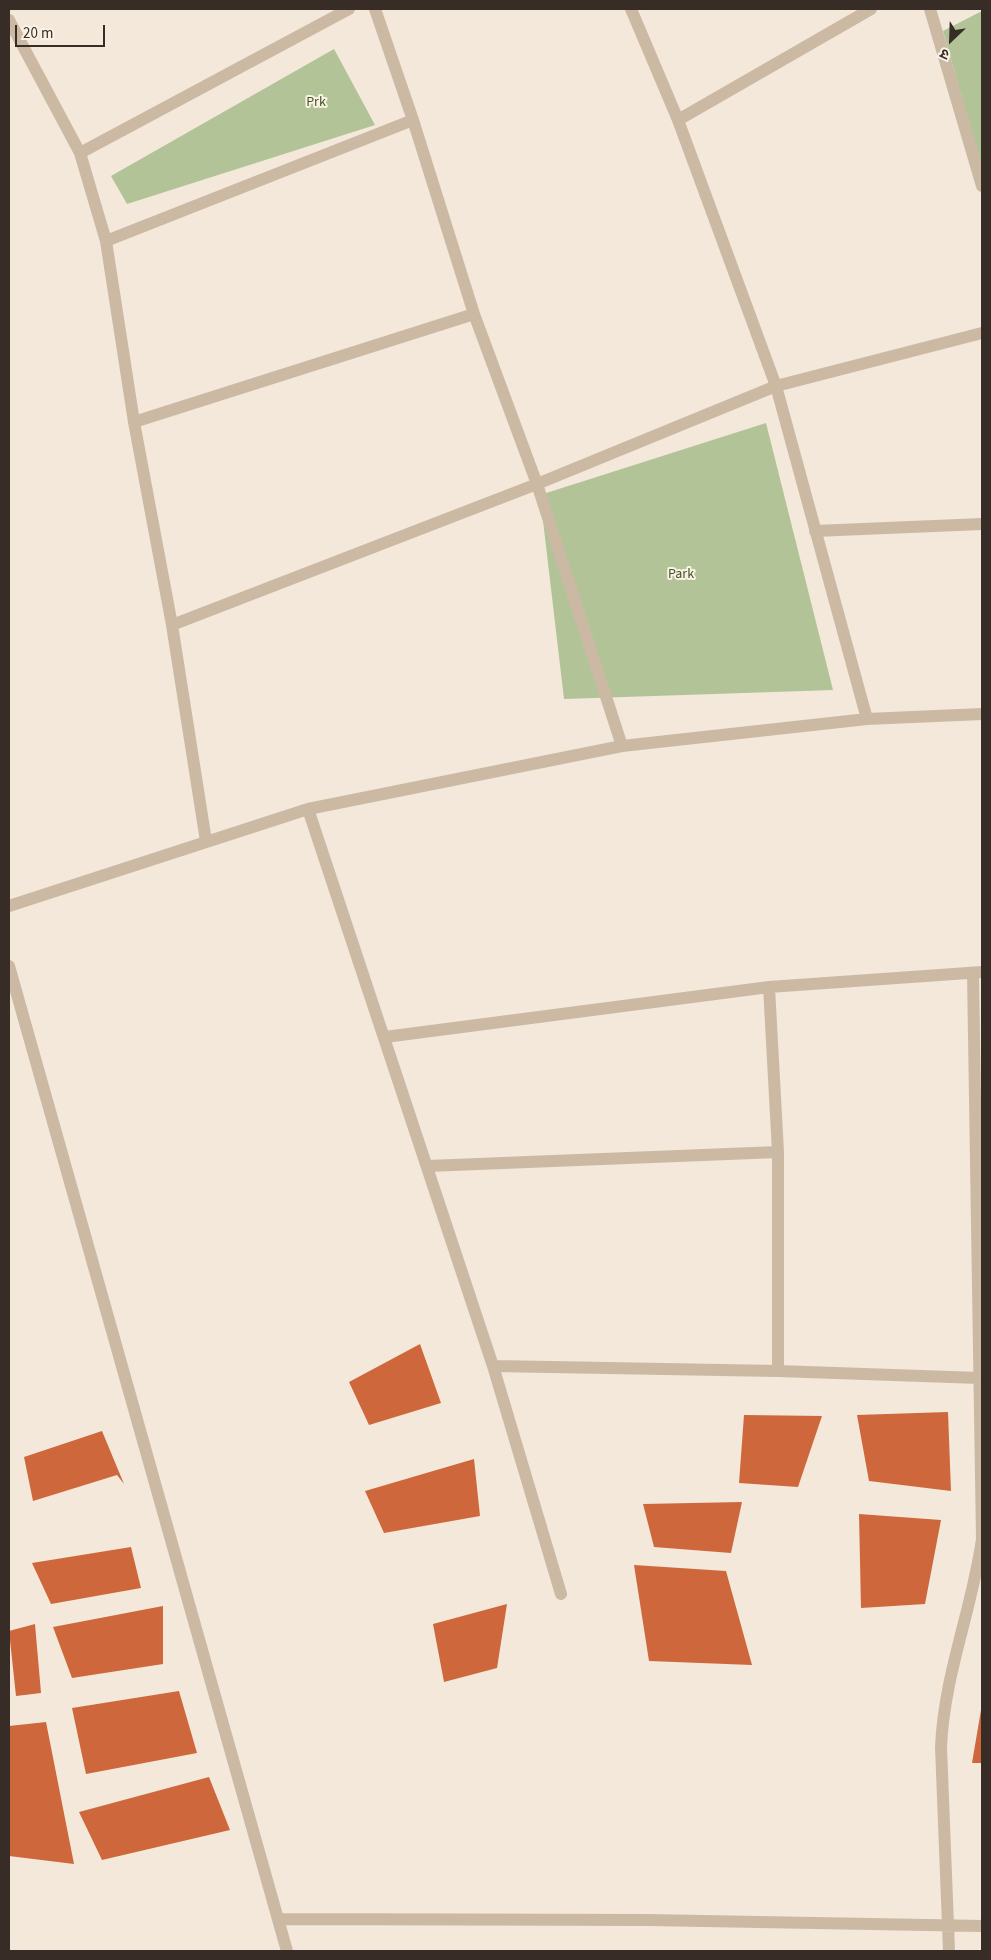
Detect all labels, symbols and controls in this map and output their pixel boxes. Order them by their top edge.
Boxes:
scale bar [18,15,108,47]
north arrow [926,15,976,65]
text: 20 m [23,23,53,44]
text: उ [937,43,953,65]
park label: Prk [306,95,326,111]
park label: Park [668,567,694,583]

